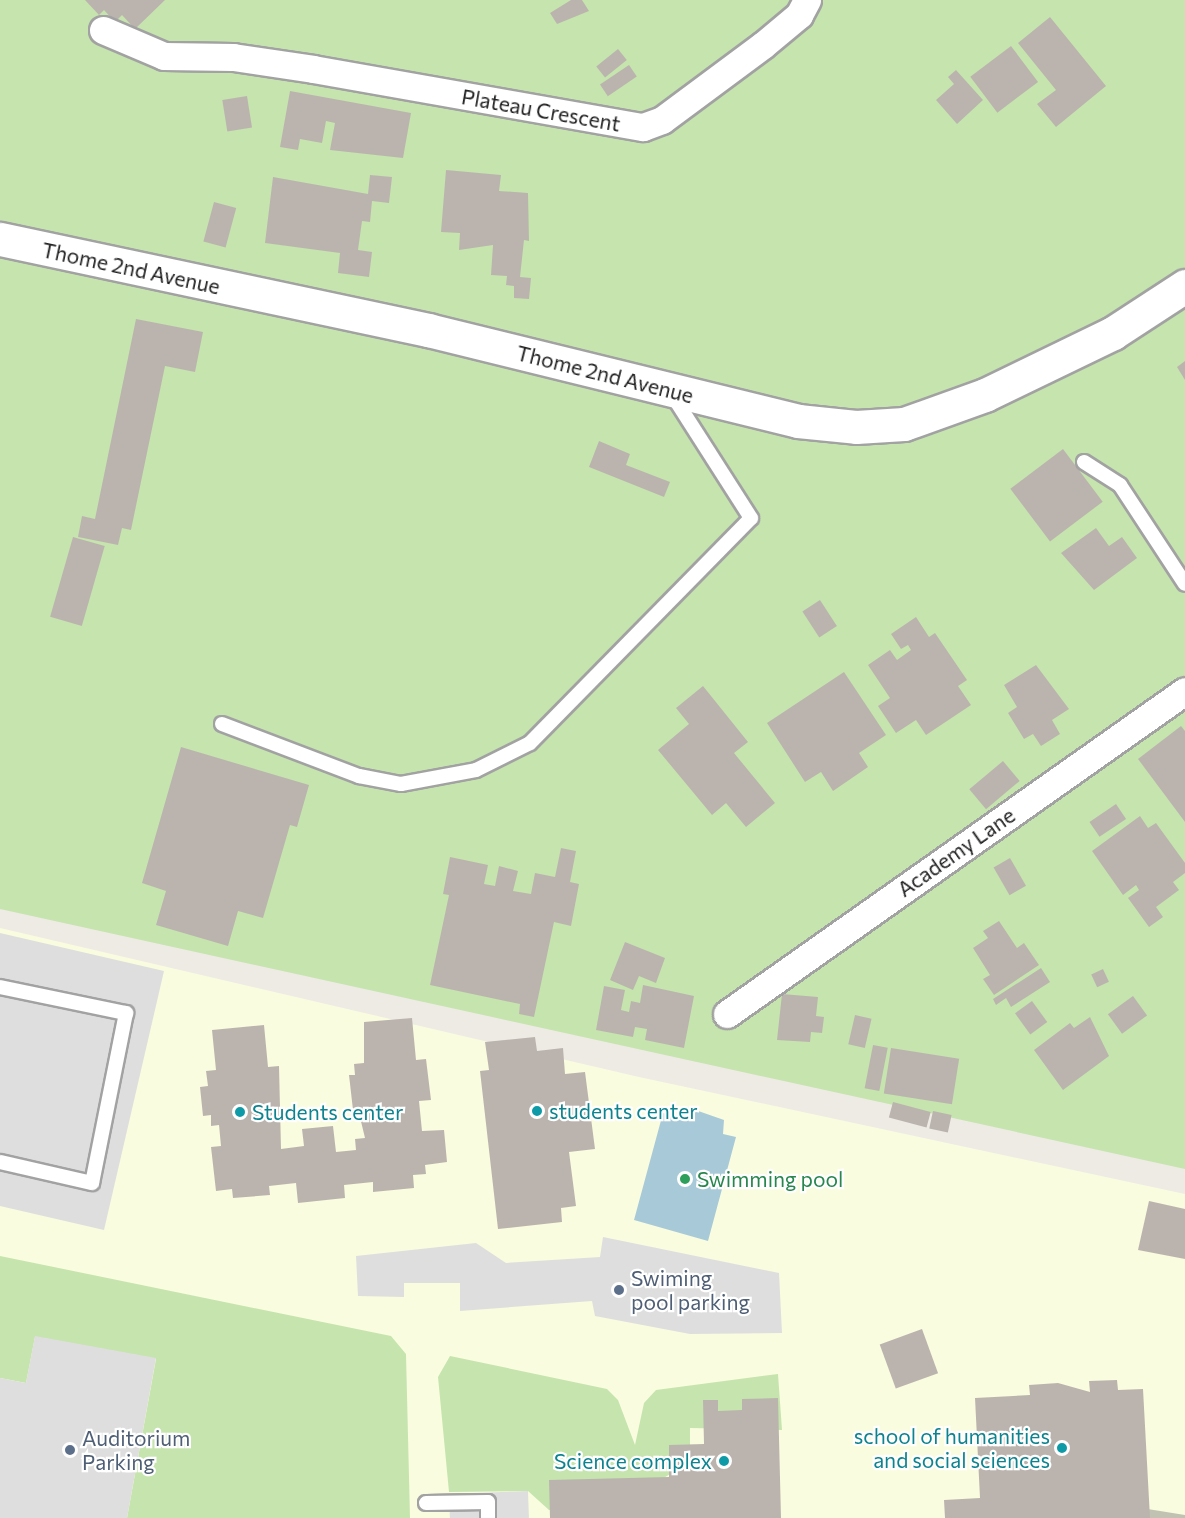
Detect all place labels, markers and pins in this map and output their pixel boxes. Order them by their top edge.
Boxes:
place label: students center [549,1098,698,1124]
place label: Students center [252,1099,403,1125]
marker: students center [530,1104,544,1118]
marker: Students center [233,1105,247,1119]
place label: Swimming pool [697,1166,843,1192]
marker: Swimming pool [678,1172,692,1186]
place label: Swiming pool parking [631,1265,750,1315]
marker: Swiming pool parking [612,1283,626,1297]
place label: school of humanities and social sciences [854,1423,1050,1473]
place label: Auditorium Parking [82,1425,190,1475]
marker: school of humanities and social sciences [1055,1441,1069,1455]
marker: Auditorium Parking [63,1443,77,1457]
place label: Science complex [554,1448,712,1474]
marker: Science complex [717,1454,731,1468]

